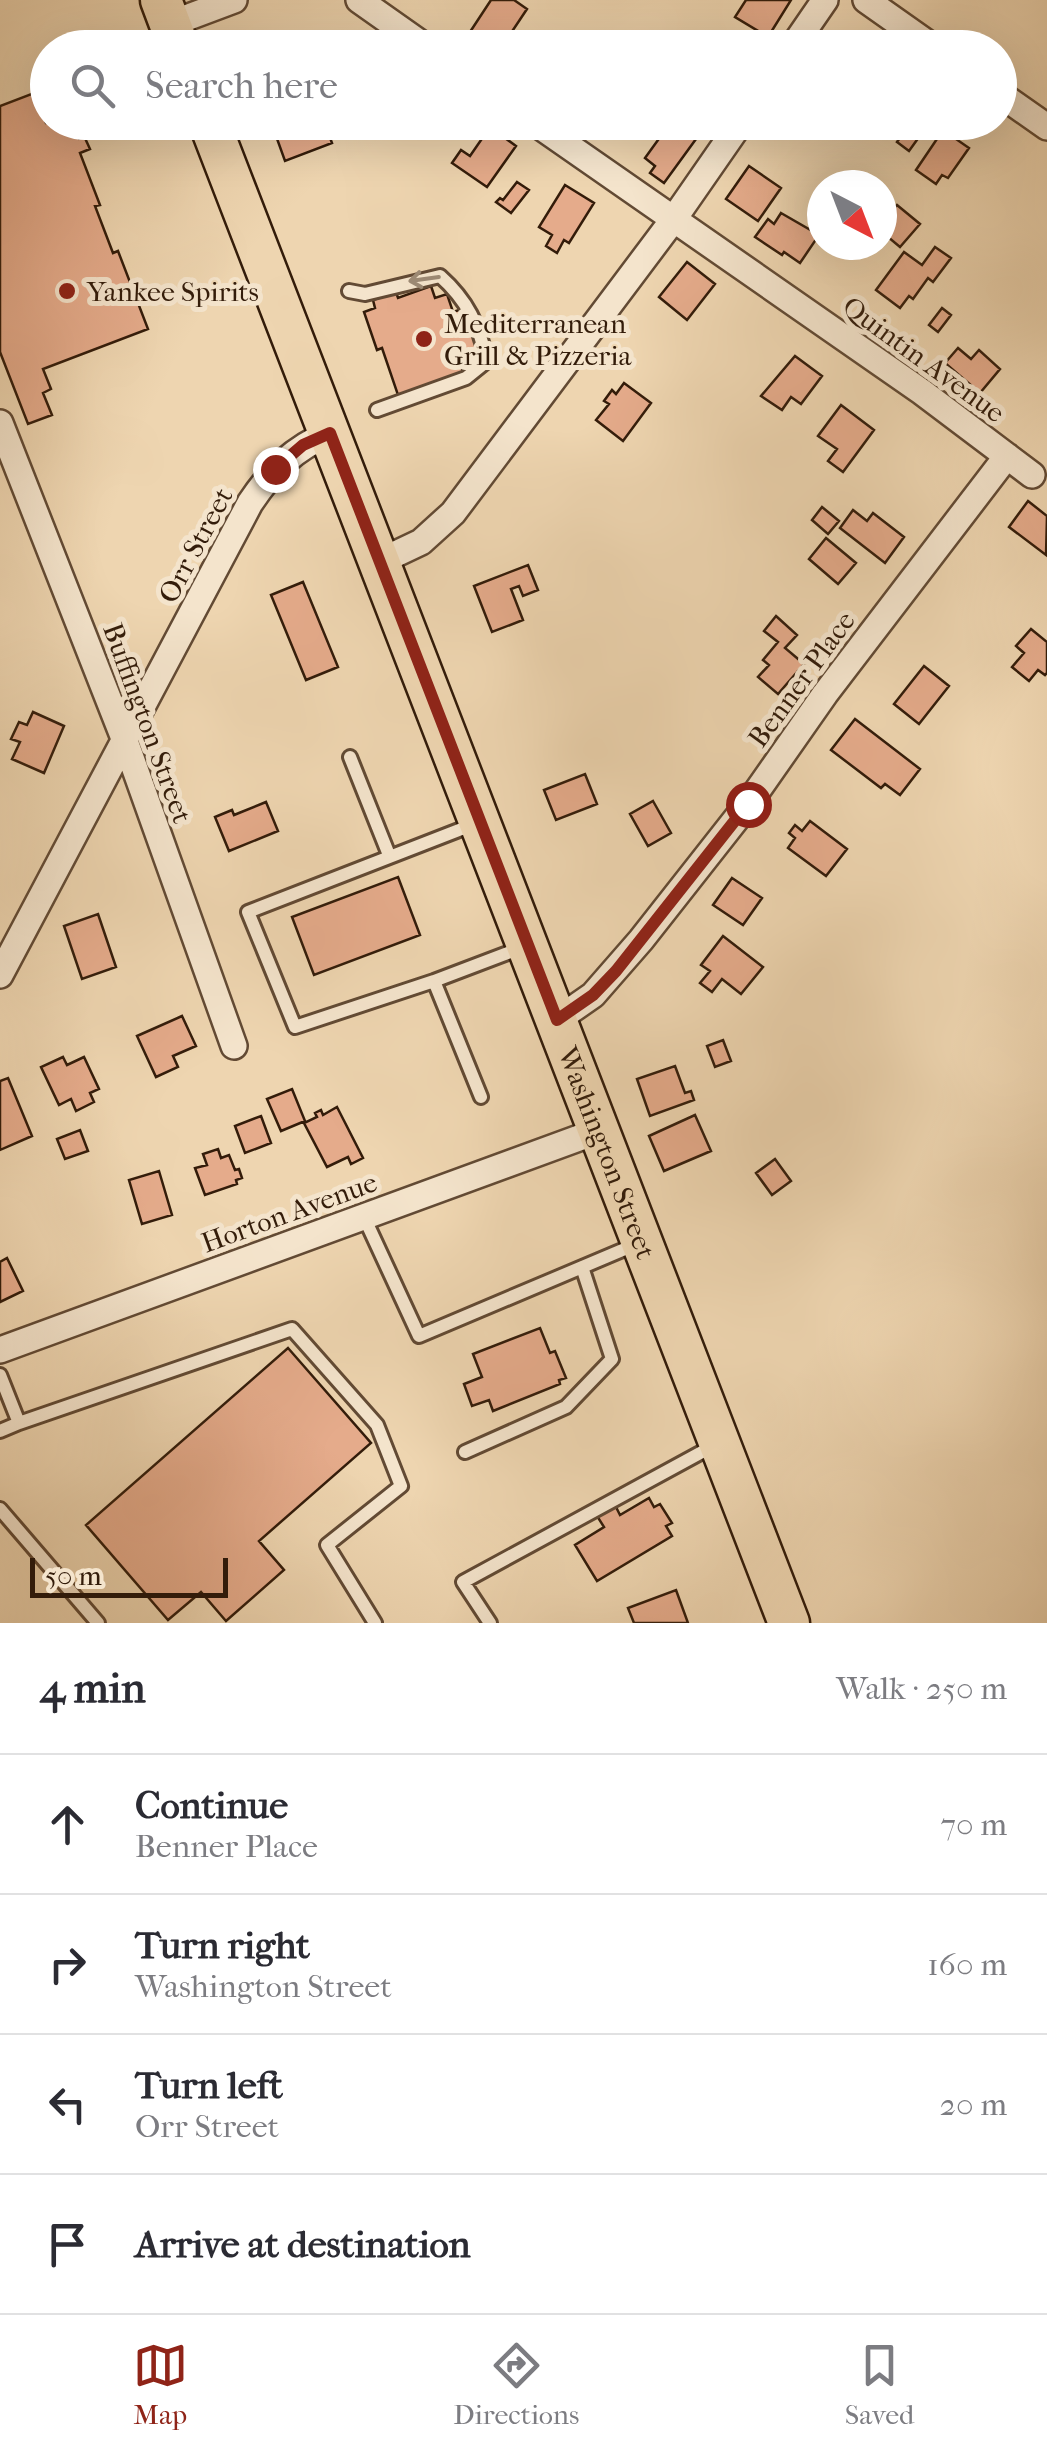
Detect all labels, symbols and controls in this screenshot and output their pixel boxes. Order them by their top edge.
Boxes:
search box [30,30,1017,140]
icon: search [65,58,120,113]
text: Search here [145,63,338,108]
north arrow [807,170,897,260]
one-way arrow [408,271,441,289]
place label: Yankee Spirits [86,275,259,308]
marker: Yankee Spirits [56,280,78,302]
street label: Quintin Avenue [836,289,1011,429]
place label: Mediterranean Grill & Pizzeria [444,307,632,372]
marker: Mediterranean Grill & Pizzeria [413,328,435,350]
route end [253,447,299,493]
street label: Orr Street [151,482,240,609]
street label: Benner Place [741,605,862,754]
street label: Buffington Street [96,619,199,828]
route start [726,782,772,828]
street label: Washington Street [551,1041,663,1264]
street label: Horton Avenue [197,1165,382,1260]
scale bar [30,1553,228,1598]
text: 50 m [45,1559,102,1592]
text: 4 min [40,1664,146,1713]
text: Walk · 250 m [836,1670,1007,1707]
text: Continue [135,1783,288,1828]
icon: ahead [40,1797,95,1852]
text: 70 m [941,1806,1007,1843]
text: Benner Place [135,1828,318,1865]
text: Turn right [135,1923,310,1968]
icon: right [40,1937,95,1992]
text: 160 m [927,1946,1007,1983]
text: Washington Street [135,1968,392,2005]
text: Turn left [135,2063,283,2108]
icon: left [40,2077,95,2132]
text: 20 m [939,2086,1007,2123]
text: Orr Street [135,2108,279,2145]
icon: arrive [40,2217,95,2272]
text: Arrive at destination [135,2222,471,2267]
tab: Map [133,2338,188,2431]
tab: Directions [453,2338,579,2431]
tab: Saved [845,2338,914,2431]

